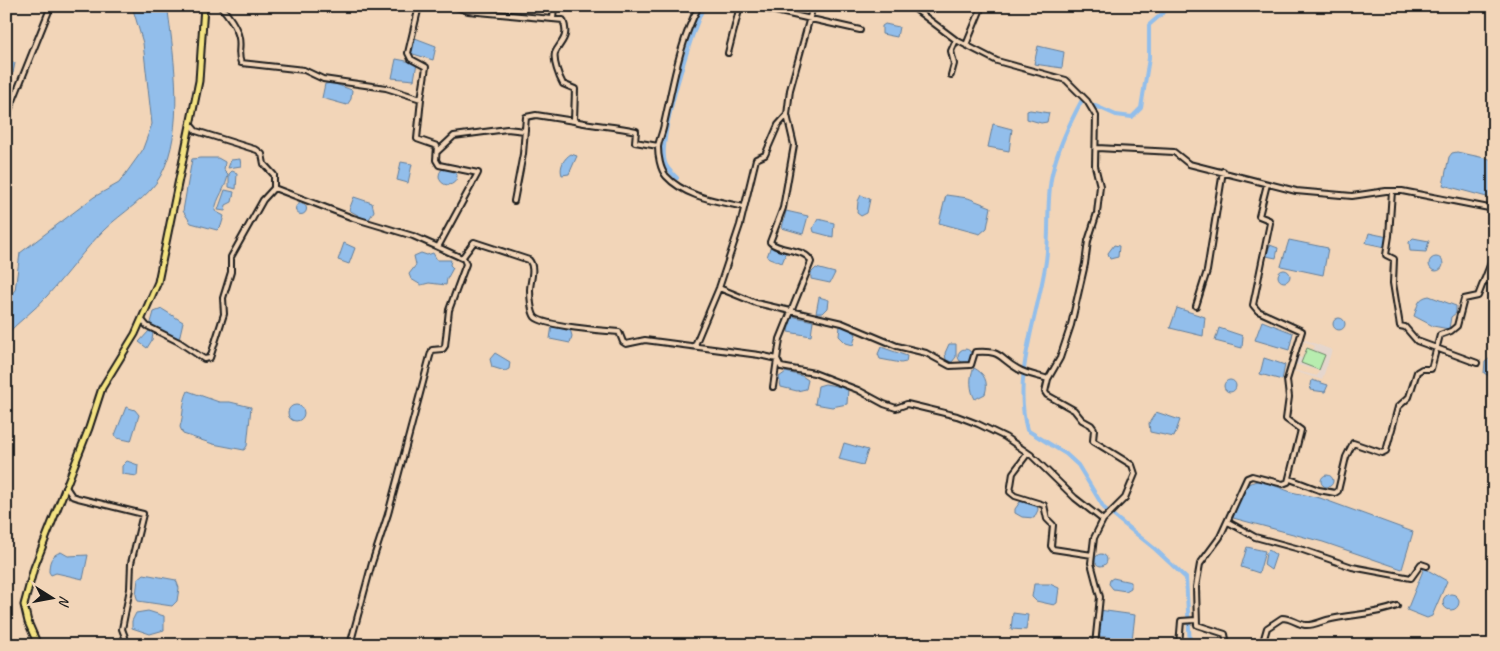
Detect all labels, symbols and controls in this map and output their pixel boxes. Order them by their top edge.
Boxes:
north arrow [28,574,78,624]
text: N [55,595,73,609]

